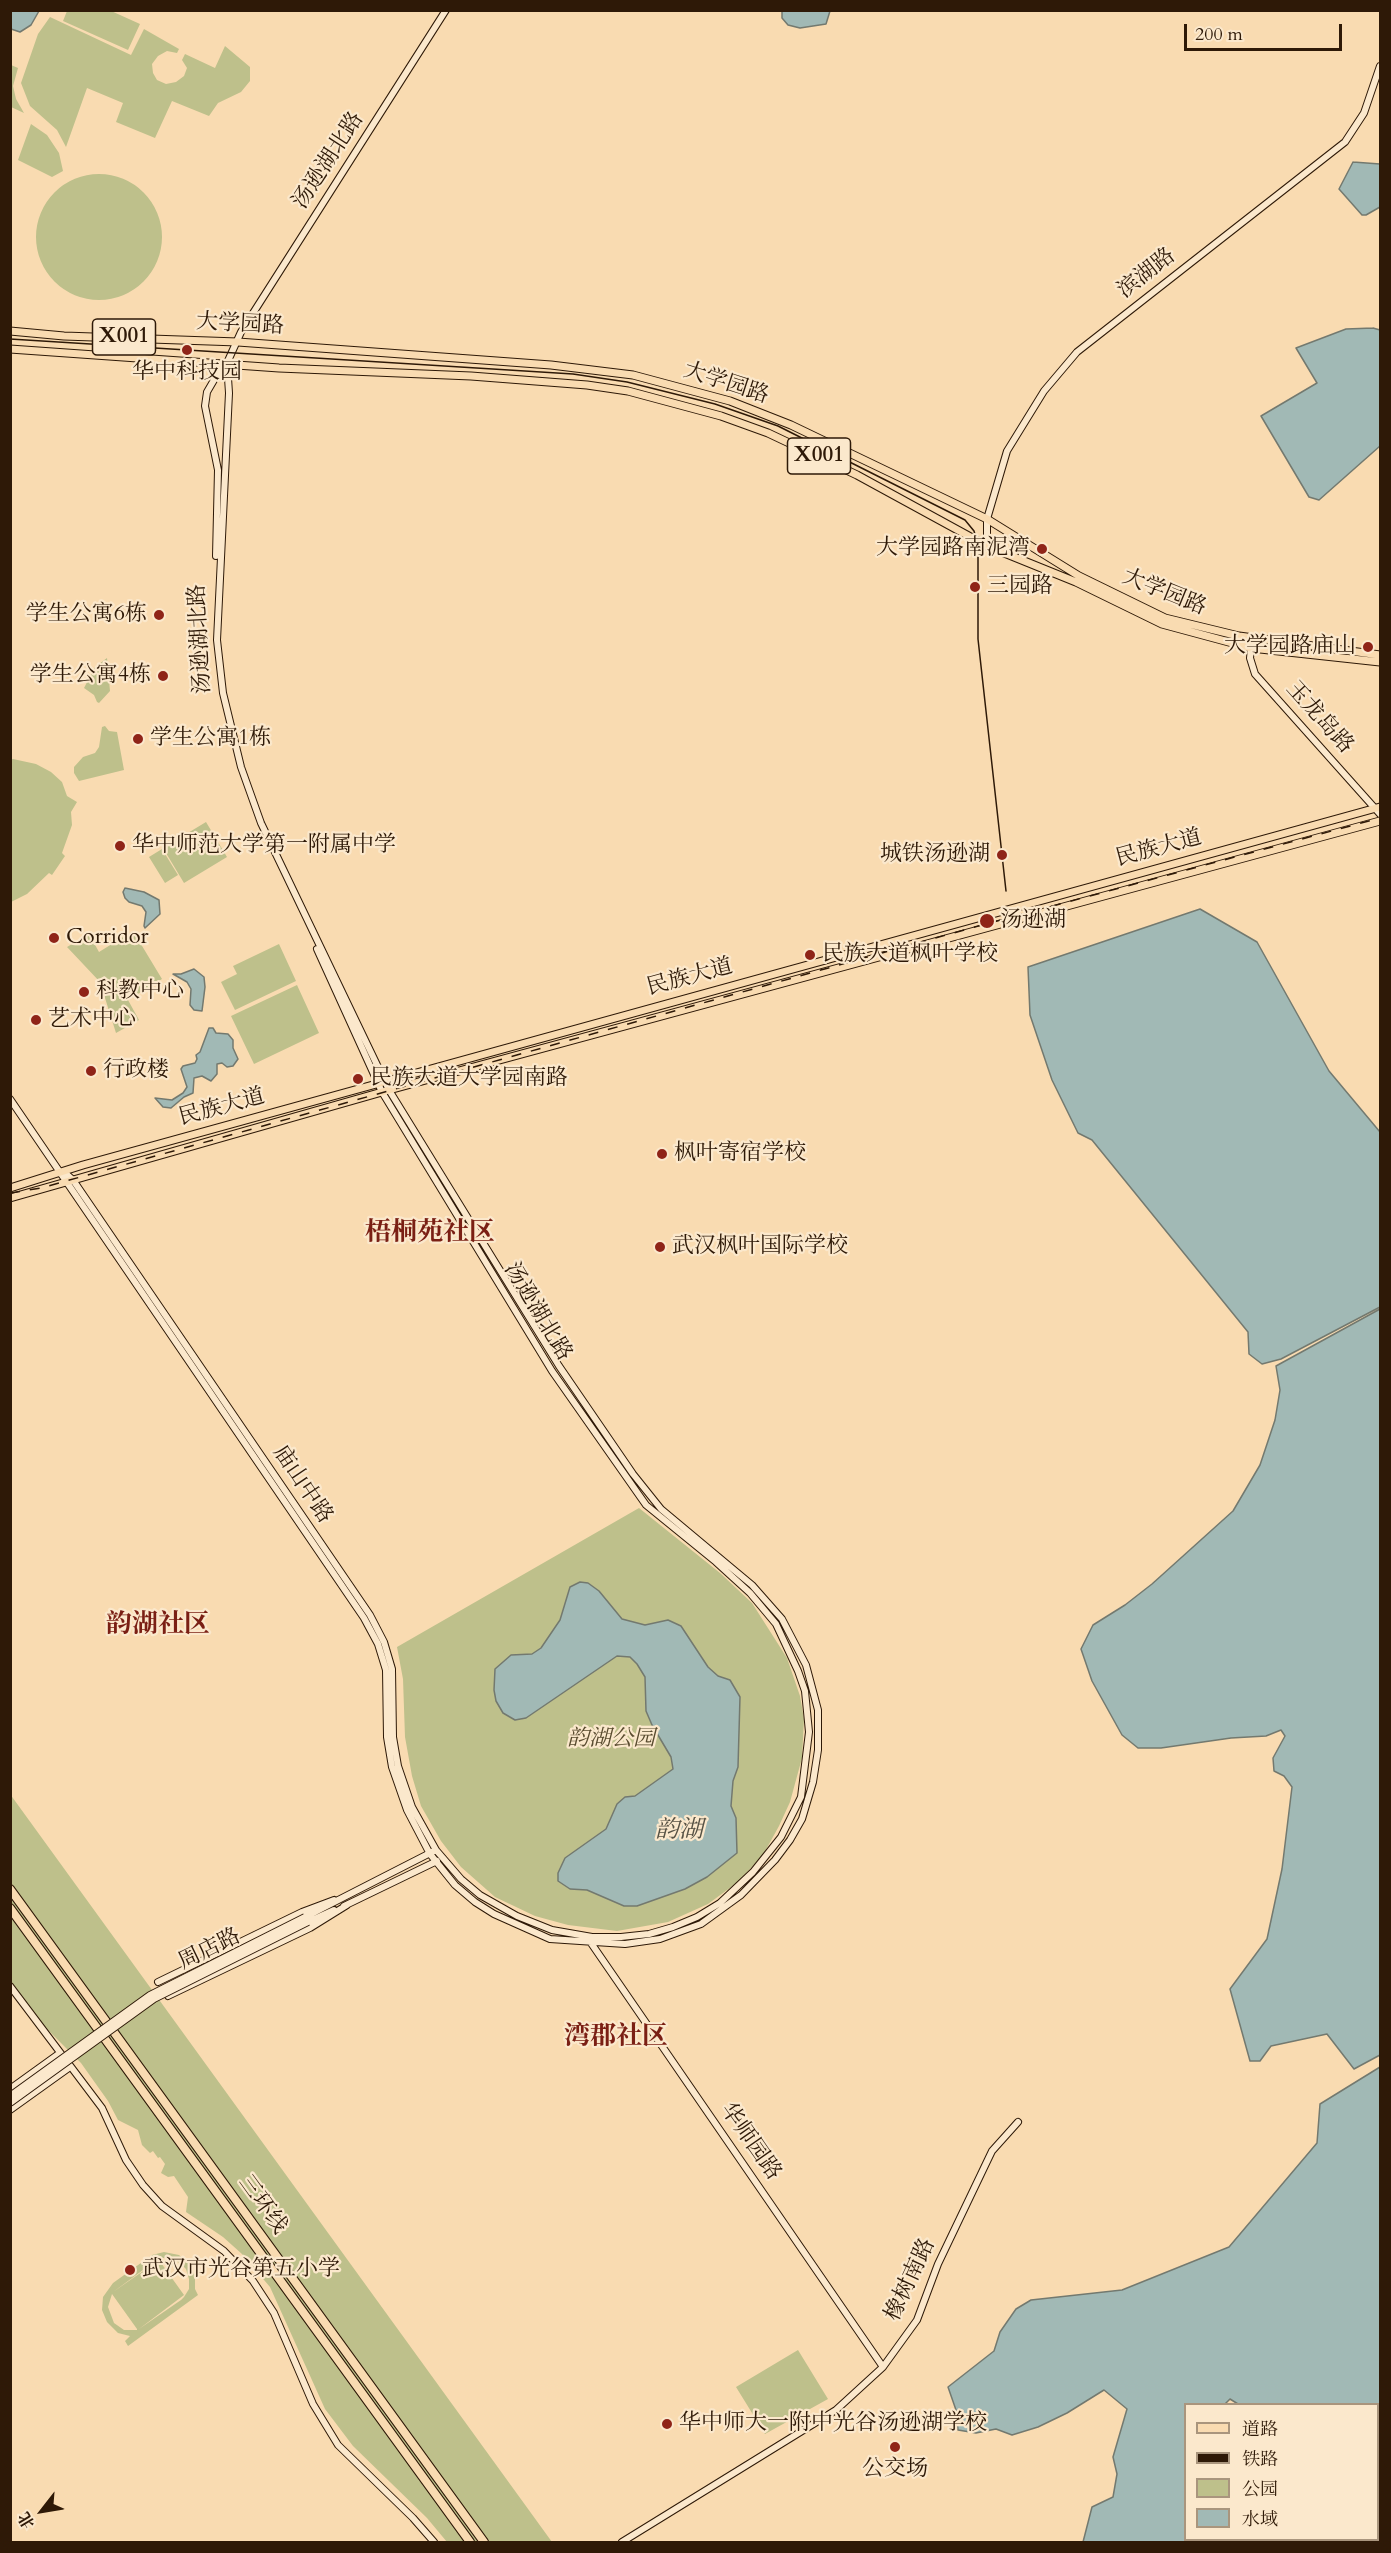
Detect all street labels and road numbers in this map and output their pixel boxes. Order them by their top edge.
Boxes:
street label: 汤逊湖北路 [288,108,370,214]
street label: 滨湖路 [1113,243,1181,305]
street label: 大学园路 [195,310,285,340]
road number: X001 [92,319,156,355]
street label: 大学园路 [680,358,772,410]
road number: X001 [788,438,850,474]
street label: 大学园路 [1118,564,1210,622]
street label: 汤逊湖北路 [185,583,217,695]
street label: 玉龙岛路 [1280,676,1358,760]
street label: 民族大道 [1113,825,1205,873]
street label: 民族大道 [644,954,736,1002]
street label: 民族大道 [176,1084,268,1132]
street label: 汤逊湖北路 [497,1258,577,1366]
street label: 庙山中路 [266,1441,338,1529]
street label: 周店路 [175,1924,245,1976]
street label: 华师园路 [714,2098,786,2186]
street label: 三环线 [232,2171,292,2239]
street label: 橡树南路 [880,2235,942,2325]

